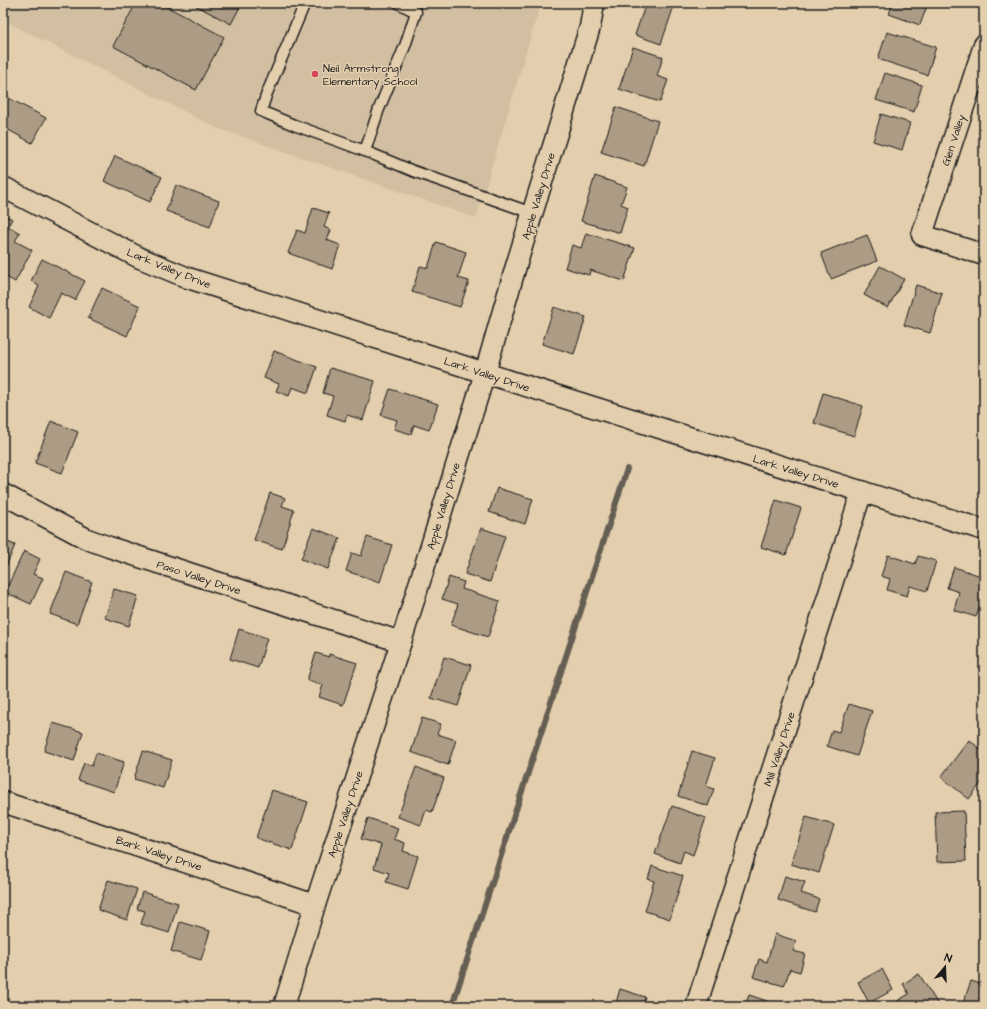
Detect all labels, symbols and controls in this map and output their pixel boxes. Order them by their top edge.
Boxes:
place label: Neil Armstrong Elementary School [323,61,418,90]
marker: Neil Armstrong Elementary School [310,69,320,79]
street label: Glen Valley [938,113,970,168]
street label: Apple Valley Drive [518,151,560,242]
street label: Lark Valley Drive [124,245,213,293]
street label: Lark Valley Drive [442,354,532,396]
street label: Lark Valley Drive [751,451,841,493]
street label: Apple Valley Drive [423,461,465,552]
street label: Paso Valley Drive [155,557,243,599]
street label: Mill Valley Drive [760,710,800,789]
street label: Apple Valley Drive [324,769,368,860]
street label: Bark Valley Drive [114,833,204,875]
north arrow [925,947,965,987]
text: N [942,950,954,966]

